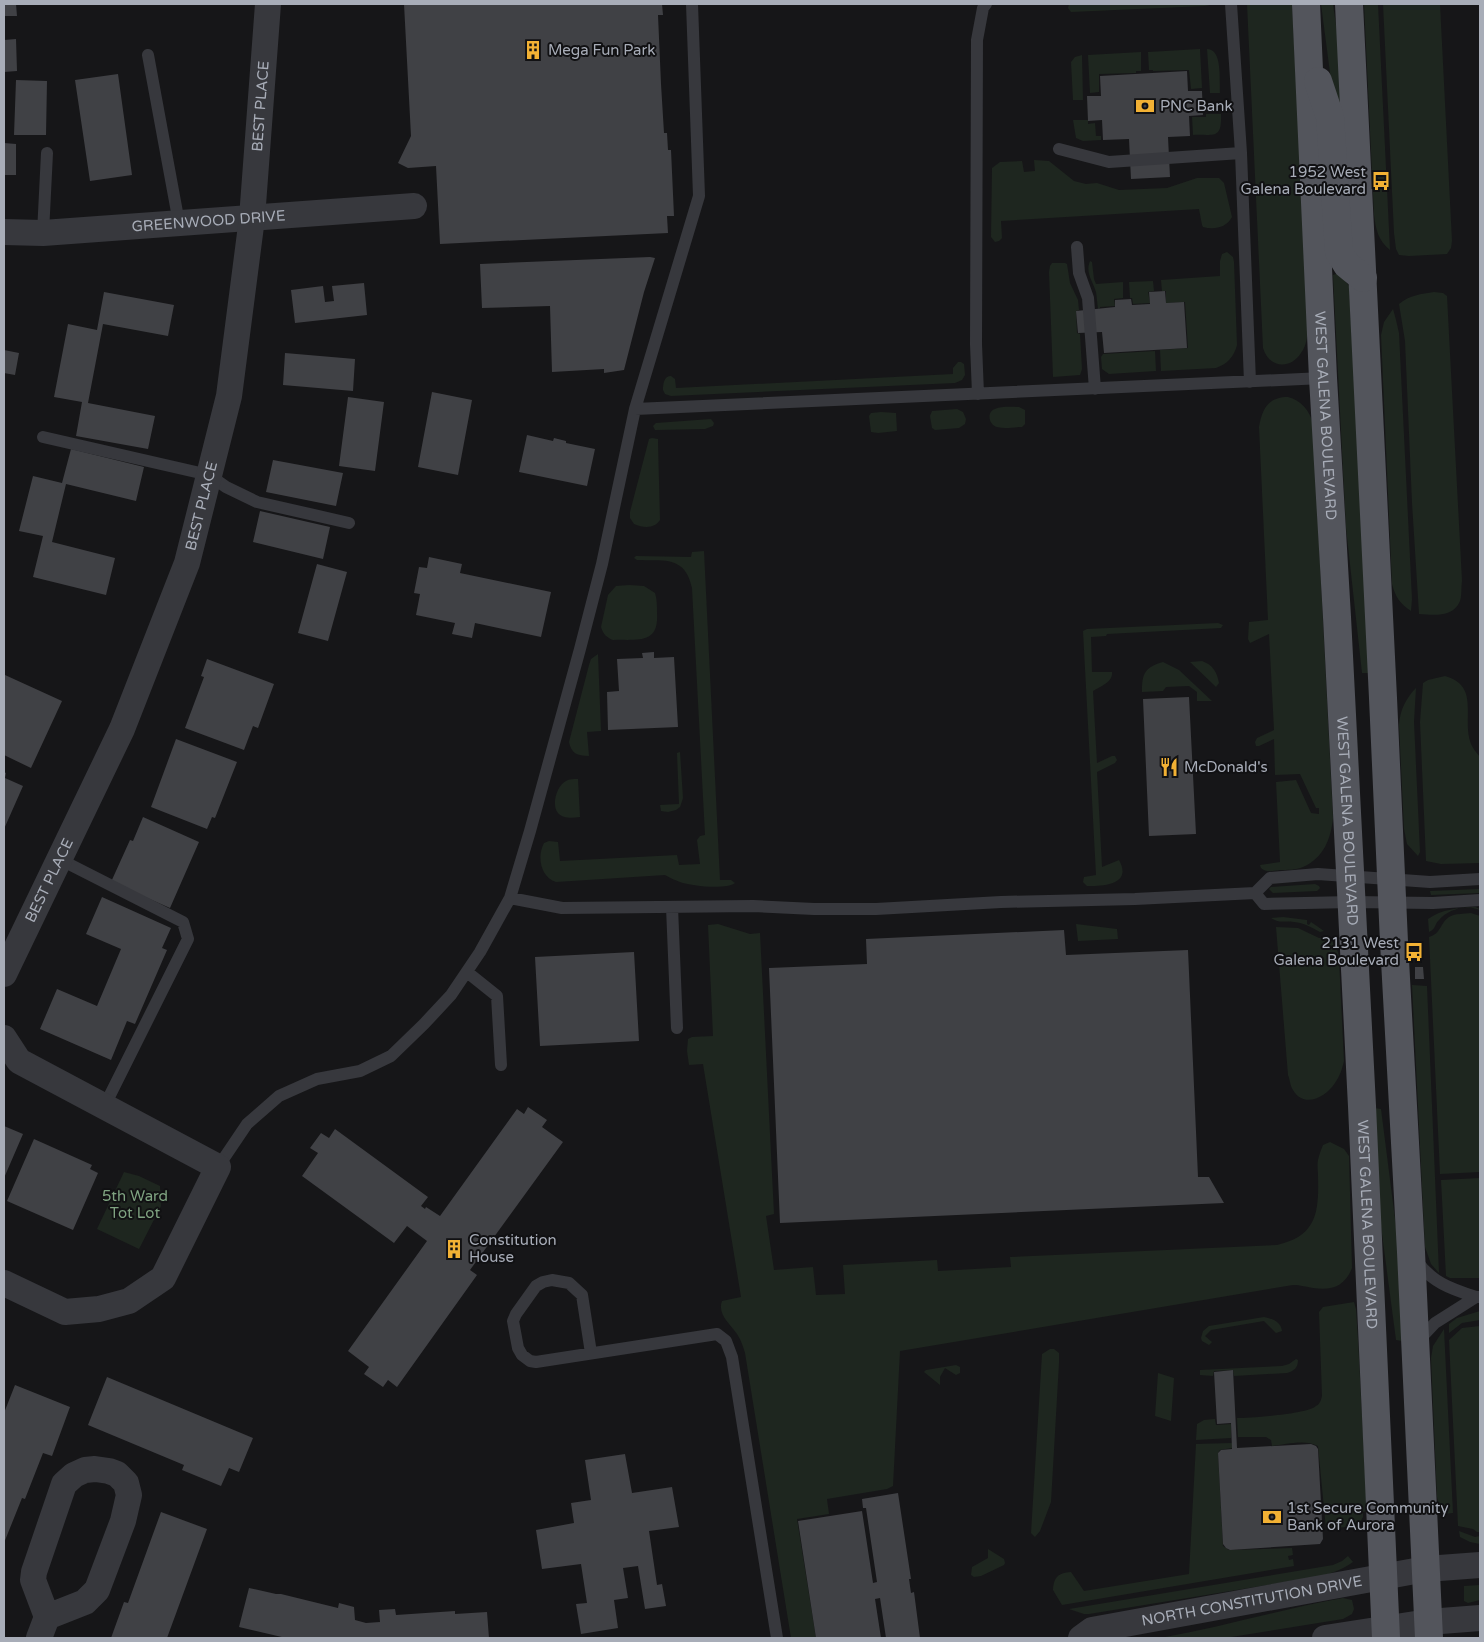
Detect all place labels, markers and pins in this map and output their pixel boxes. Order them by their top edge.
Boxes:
building icon: Mega Fun Park [522,39,544,61]
place label: Mega Fun Park [548,41,655,59]
bank icon: PNC Bank [1134,95,1156,117]
place label: PNC Bank [1160,97,1233,115]
place label: 1952 West Galena Boulevard [1241,163,1366,198]
bus stop icon: 1952 West Galena Boulevard [1370,170,1392,192]
restaurant icon: McDonald's [1158,756,1180,778]
place label: McDonald's [1184,758,1268,776]
place label: 2131 West Galena Boulevard [1274,934,1399,969]
bus stop icon: 2131 West Galena Boulevard [1403,941,1425,963]
place label: Constitution House [469,1231,557,1266]
building icon: Constitution House [443,1238,465,1260]
place label: 1st Secure Community Bank of Aurora [1287,1499,1448,1534]
bank icon: 1st Secure Community Bank of Aurora [1261,1506,1283,1528]

